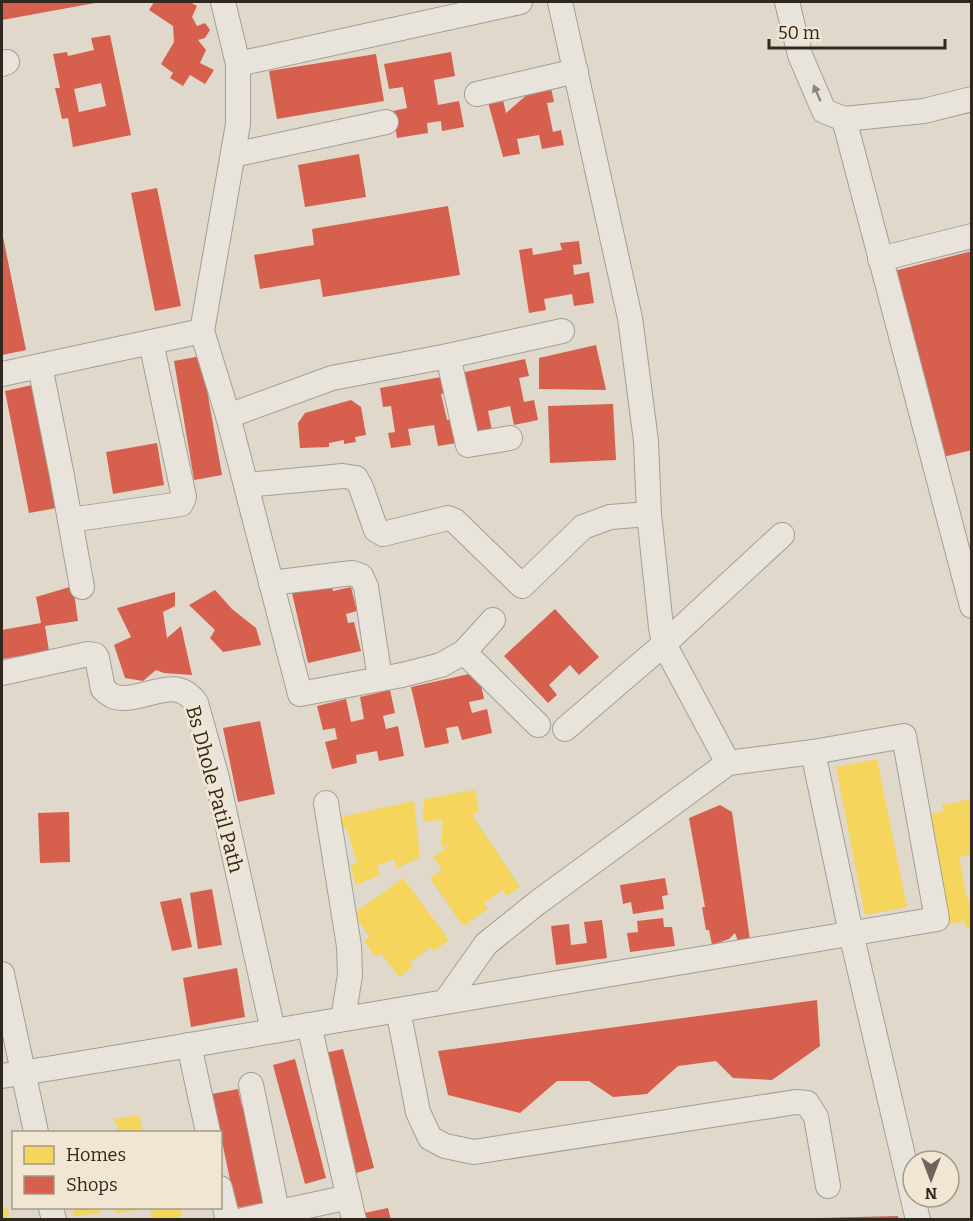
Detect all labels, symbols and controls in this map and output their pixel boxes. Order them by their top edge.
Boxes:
scale bar [769,12,944,50]
text: 50 m [778,22,820,44]
one-way arrow [812,84,821,102]
street label: Bs Dhole Patil Path [181,703,249,876]
legend [12,1131,222,1209]
text: Homes [66,1144,126,1166]
north arrow [901,1149,961,1209]
text: Shops [66,1174,118,1196]
text: N [925,1184,937,1203]

